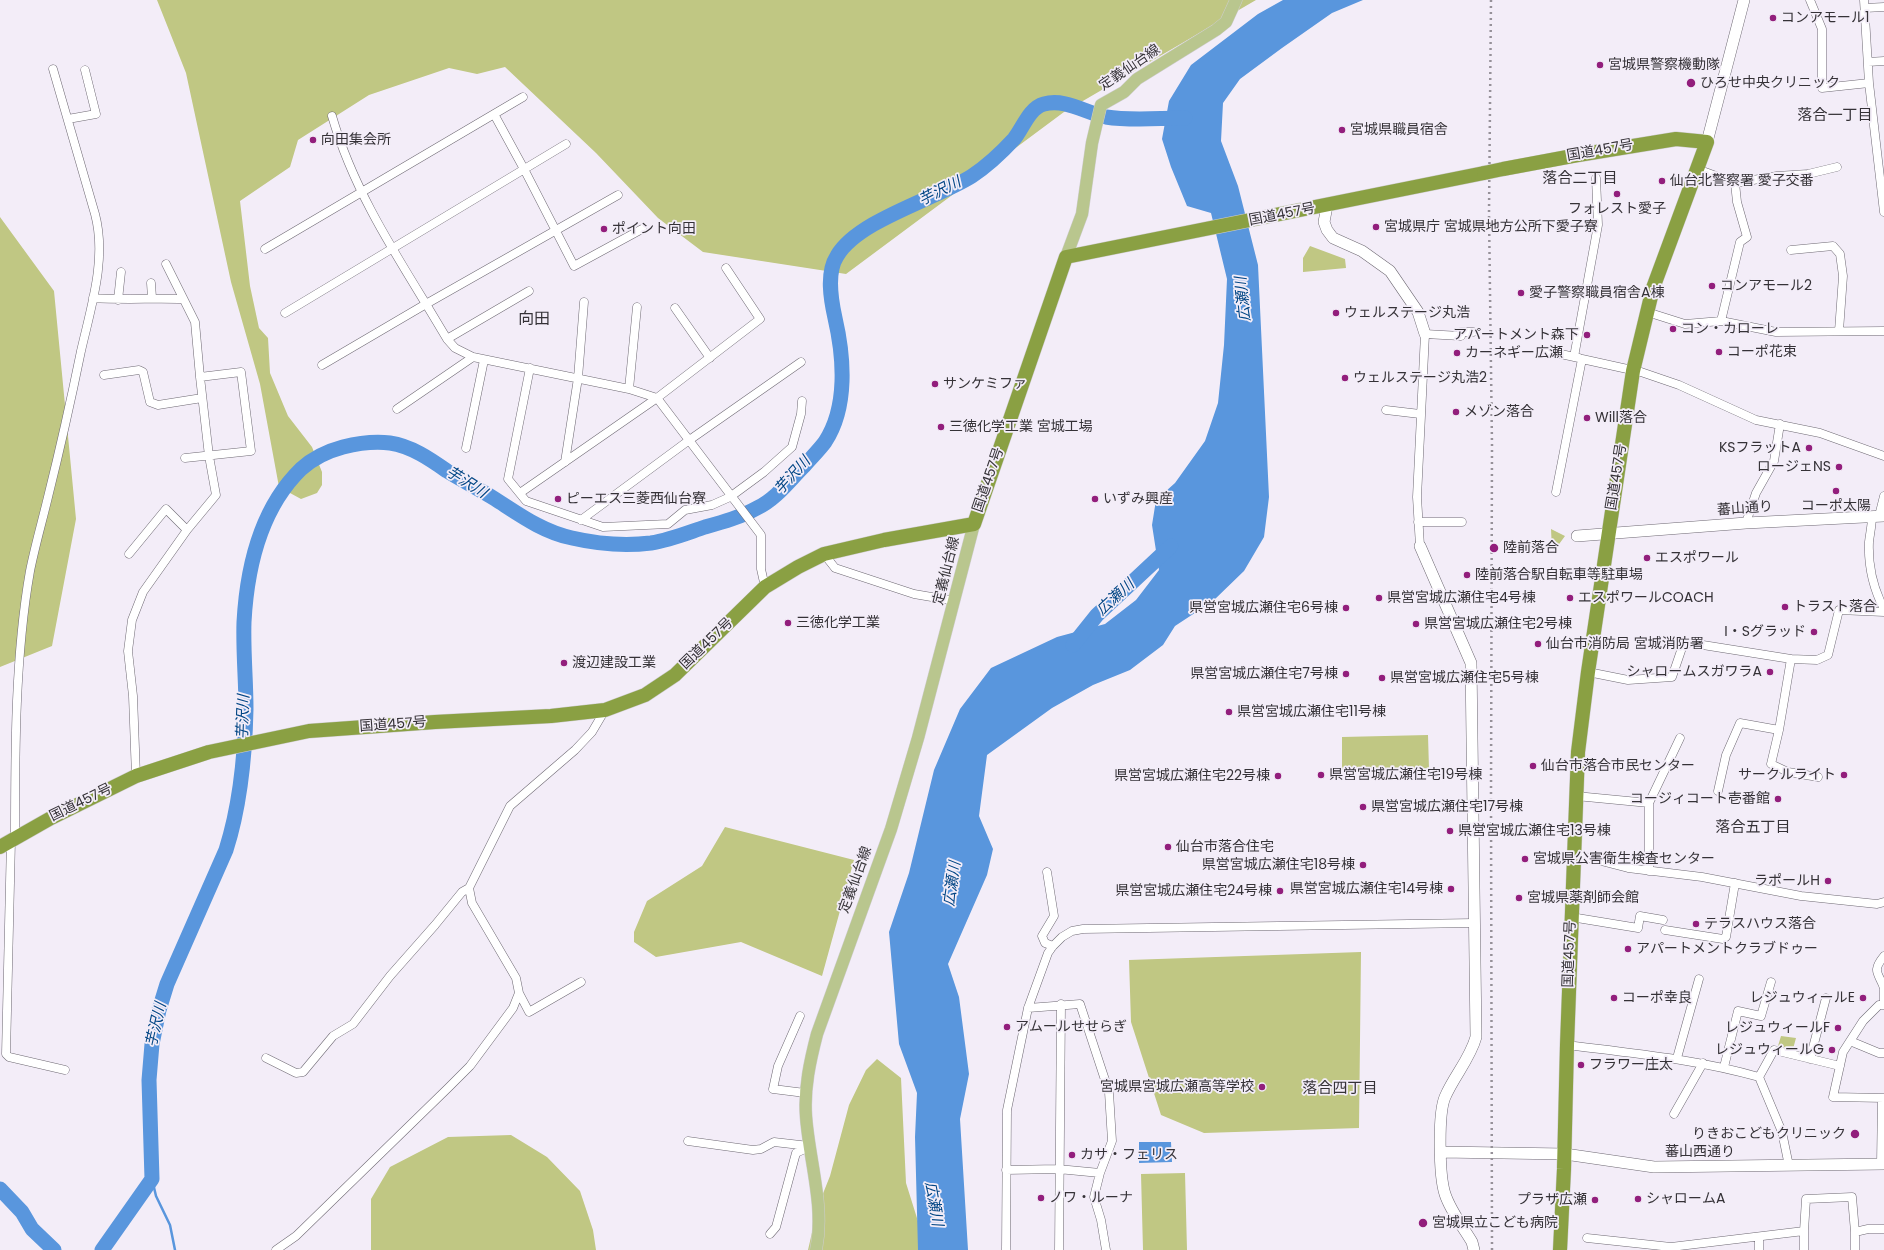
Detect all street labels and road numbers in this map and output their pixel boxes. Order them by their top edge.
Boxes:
street label: 定義仙台線 [1096,41,1164,95]
street label: 国道457号 [1565,137,1635,165]
street label: 国道457号 [1247,200,1317,230]
street label: 国道457号 [1603,442,1631,512]
street label: 国道457号 [970,445,1008,515]
street label: 蕃山通り [1716,499,1774,519]
street label: 定義仙台線 [930,535,964,607]
street label: 国道457号 [677,615,737,673]
street label: 国道457号 [359,714,427,736]
street label: 国道457号 [47,781,115,825]
street label: 定義仙台線 [836,844,876,916]
street label: 国道457号 [1560,920,1580,988]
street label: 蕃山西通り [1665,1144,1735,1160]

